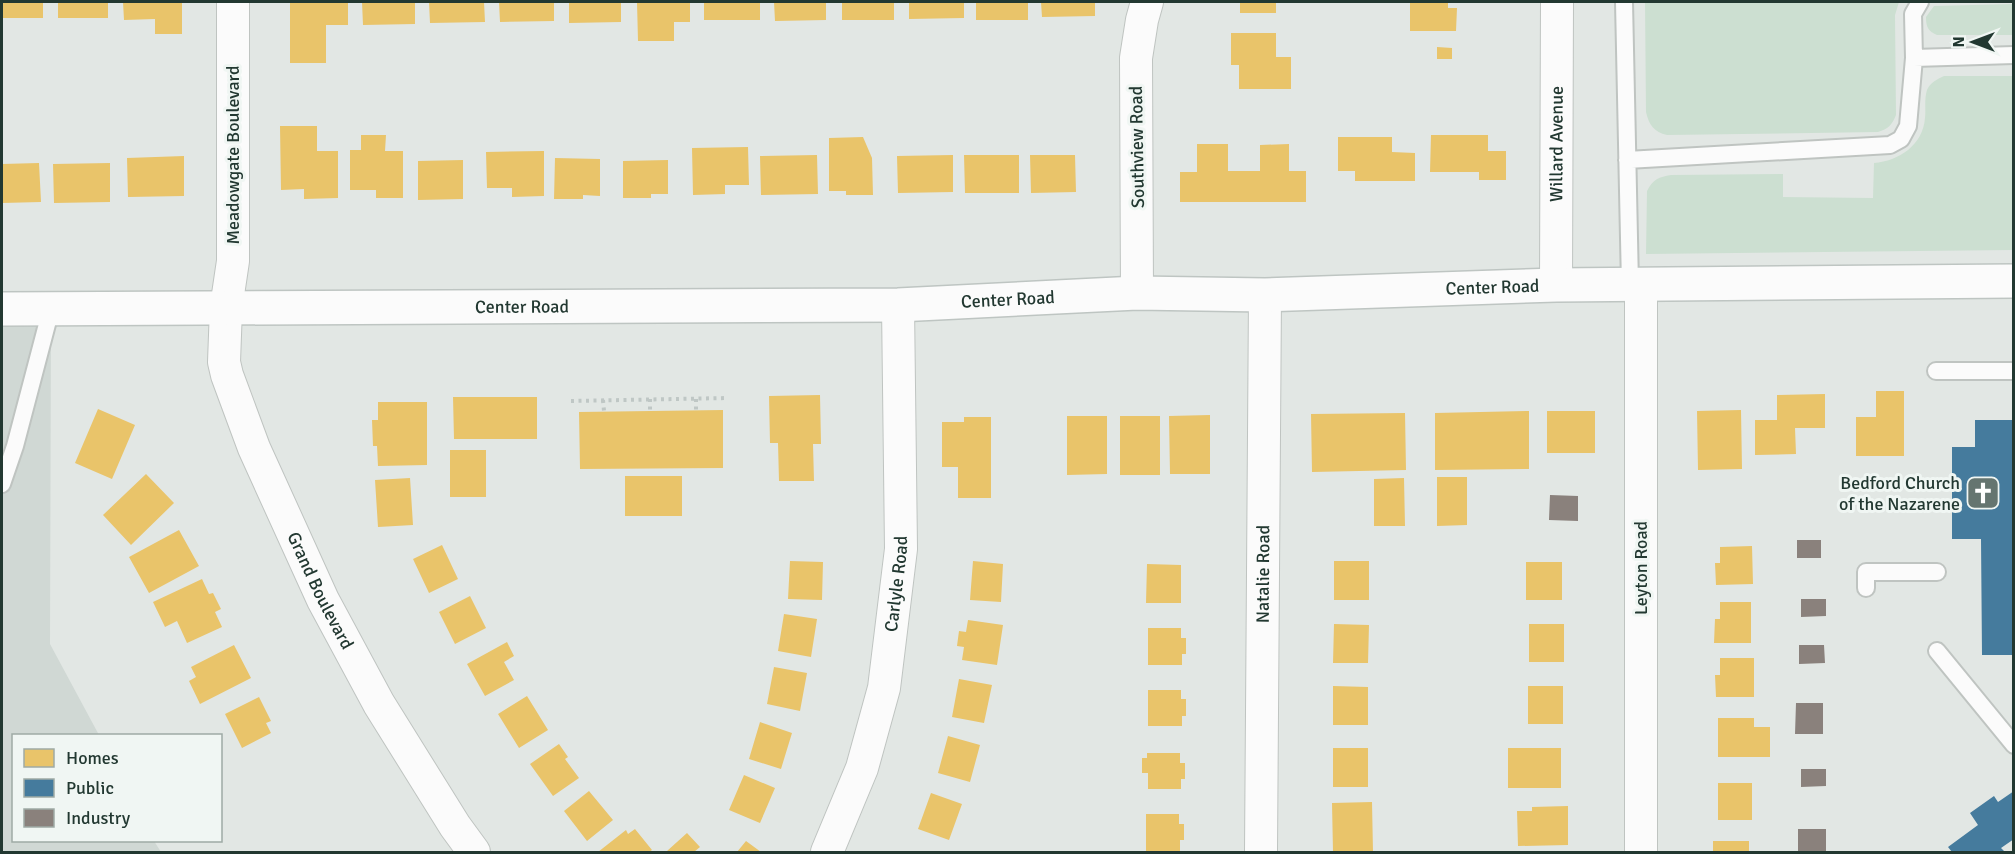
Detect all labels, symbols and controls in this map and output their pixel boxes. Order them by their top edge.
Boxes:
north arrow [1943,12,2003,72]
text: N [1949,36,1969,48]
street label: Meadowgate Boulevard [222,65,244,245]
street label: Southview Road [1125,86,1149,208]
street label: Willard Avenue [1545,86,1568,202]
street label: Center Road [1445,275,1540,300]
street label: Center Road [960,286,1055,313]
street label: Center Road [475,295,569,318]
place label: Bedford Church of the Nazarene [1839,472,1960,515]
church icon: Bedford Church of the Nazarene [1965,475,2001,511]
street label: Leyton Road [1630,521,1652,615]
street label: Natalie Road [1252,525,1274,623]
street label: Grand Boulevard [283,528,358,653]
street label: Carlyle Road [880,536,912,633]
legend [12,734,222,842]
text: Homes [66,747,119,769]
text: Public [66,777,114,799]
text: Industry [66,807,131,829]

